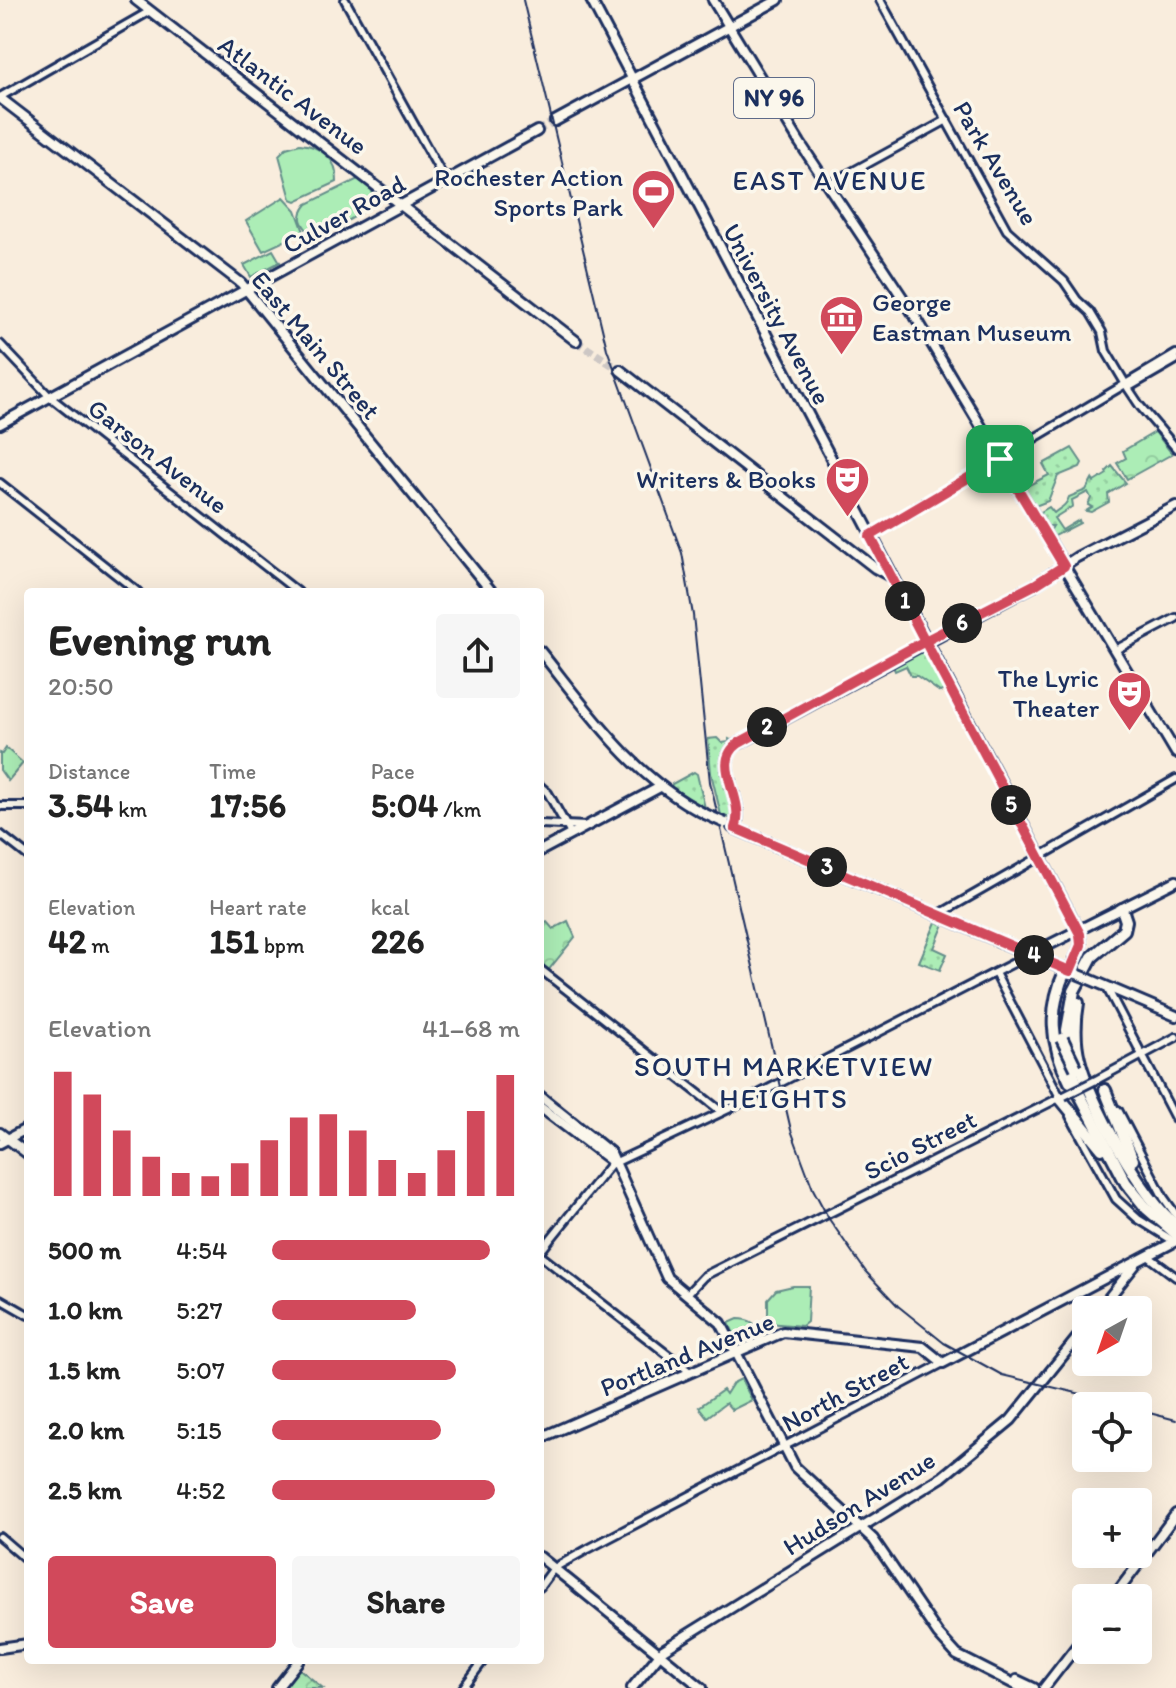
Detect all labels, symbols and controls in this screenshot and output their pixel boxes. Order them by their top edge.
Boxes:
street label: Atlantic Avenue [212,28,374,162]
road number: NY 96 [734,78,814,118]
street label: Park Avenue [946,95,1046,231]
place label: Rochester Action Sports Park [434,161,624,223]
district label: EAST AVENUE [733,163,927,197]
street label: Culver Road [277,167,412,261]
sports icon: Rochester Action Sports Park [630,168,678,231]
street label: University Avenue [716,218,838,410]
street label: East Main Street [245,264,388,426]
place label: George Eastman Museum [872,286,1071,348]
museum icon: George Eastman Museum [817,293,865,356]
street label: Garson Avenue [82,391,234,521]
pin [966,425,1034,493]
icon: arrive [978,437,1022,481]
theatre icon: Writers & Books [823,455,871,518]
place label: Writers & Books [636,463,816,495]
pin: 1 [885,581,925,621]
text: 1 [900,587,910,614]
pin: 6 [942,603,982,643]
text: 6 [956,609,968,636]
text: Evening run [48,613,271,666]
button: share [436,614,520,698]
place label: The Lyric Theater [998,662,1100,724]
theatre icon: The Lyric Theater [1106,669,1154,732]
text: 20:50 [48,670,114,702]
pin: 2 [747,707,787,747]
text: 2 [761,713,773,740]
text: Distance [48,758,130,785]
text: Time [209,758,256,785]
text: Pace [371,758,415,785]
text: 3.54 [48,785,113,826]
text: 17:56 [209,785,286,826]
text: 5:04 [371,785,438,826]
pin: 5 [991,785,1031,825]
text: 5 [1005,791,1017,818]
text: km [113,796,147,823]
text: /km [438,796,482,823]
pin: 3 [807,847,847,887]
text: 3 [821,853,833,880]
text: Elevation [48,894,135,921]
text: Heart rate [209,894,307,921]
text: kcal [371,894,410,921]
text: 42 [48,921,86,962]
text: 151 [209,921,259,962]
text: 226 [371,921,424,962]
text: m [86,932,110,959]
text: bpm [259,932,305,959]
pin: 4 [1014,935,1054,975]
text: 4 [1027,941,1041,968]
text: Elevation [48,1012,151,1044]
text: 41–68 m [422,1012,520,1044]
district label: SOUTH MARKETVIEW HEIGHTS [634,1049,934,1115]
street label: Scio Street [858,1103,982,1187]
text: 500 m [48,1234,121,1266]
text: 4:54 [176,1234,227,1266]
text: 1.0 km [48,1294,123,1326]
text: 5:27 [176,1294,223,1326]
north arrow [1072,1296,1152,1376]
map controls [1072,1296,1152,1664]
street label: Portland Avenue [595,1305,779,1403]
street label: North Street [776,1345,914,1439]
text: 1.5 km [48,1354,120,1386]
text: 5:07 [176,1354,225,1386]
button: locate [1072,1392,1152,1472]
text: 2.0 km [48,1414,124,1446]
text: 5:15 [176,1414,222,1446]
street label: Hudson Avenue [777,1443,941,1563]
text: 2.5 km [48,1474,122,1506]
text: 4:52 [176,1474,225,1506]
button: + [1072,1488,1152,1568]
button: Save [48,1556,276,1648]
button: Share [292,1556,520,1648]
button: − [1072,1584,1152,1664]

